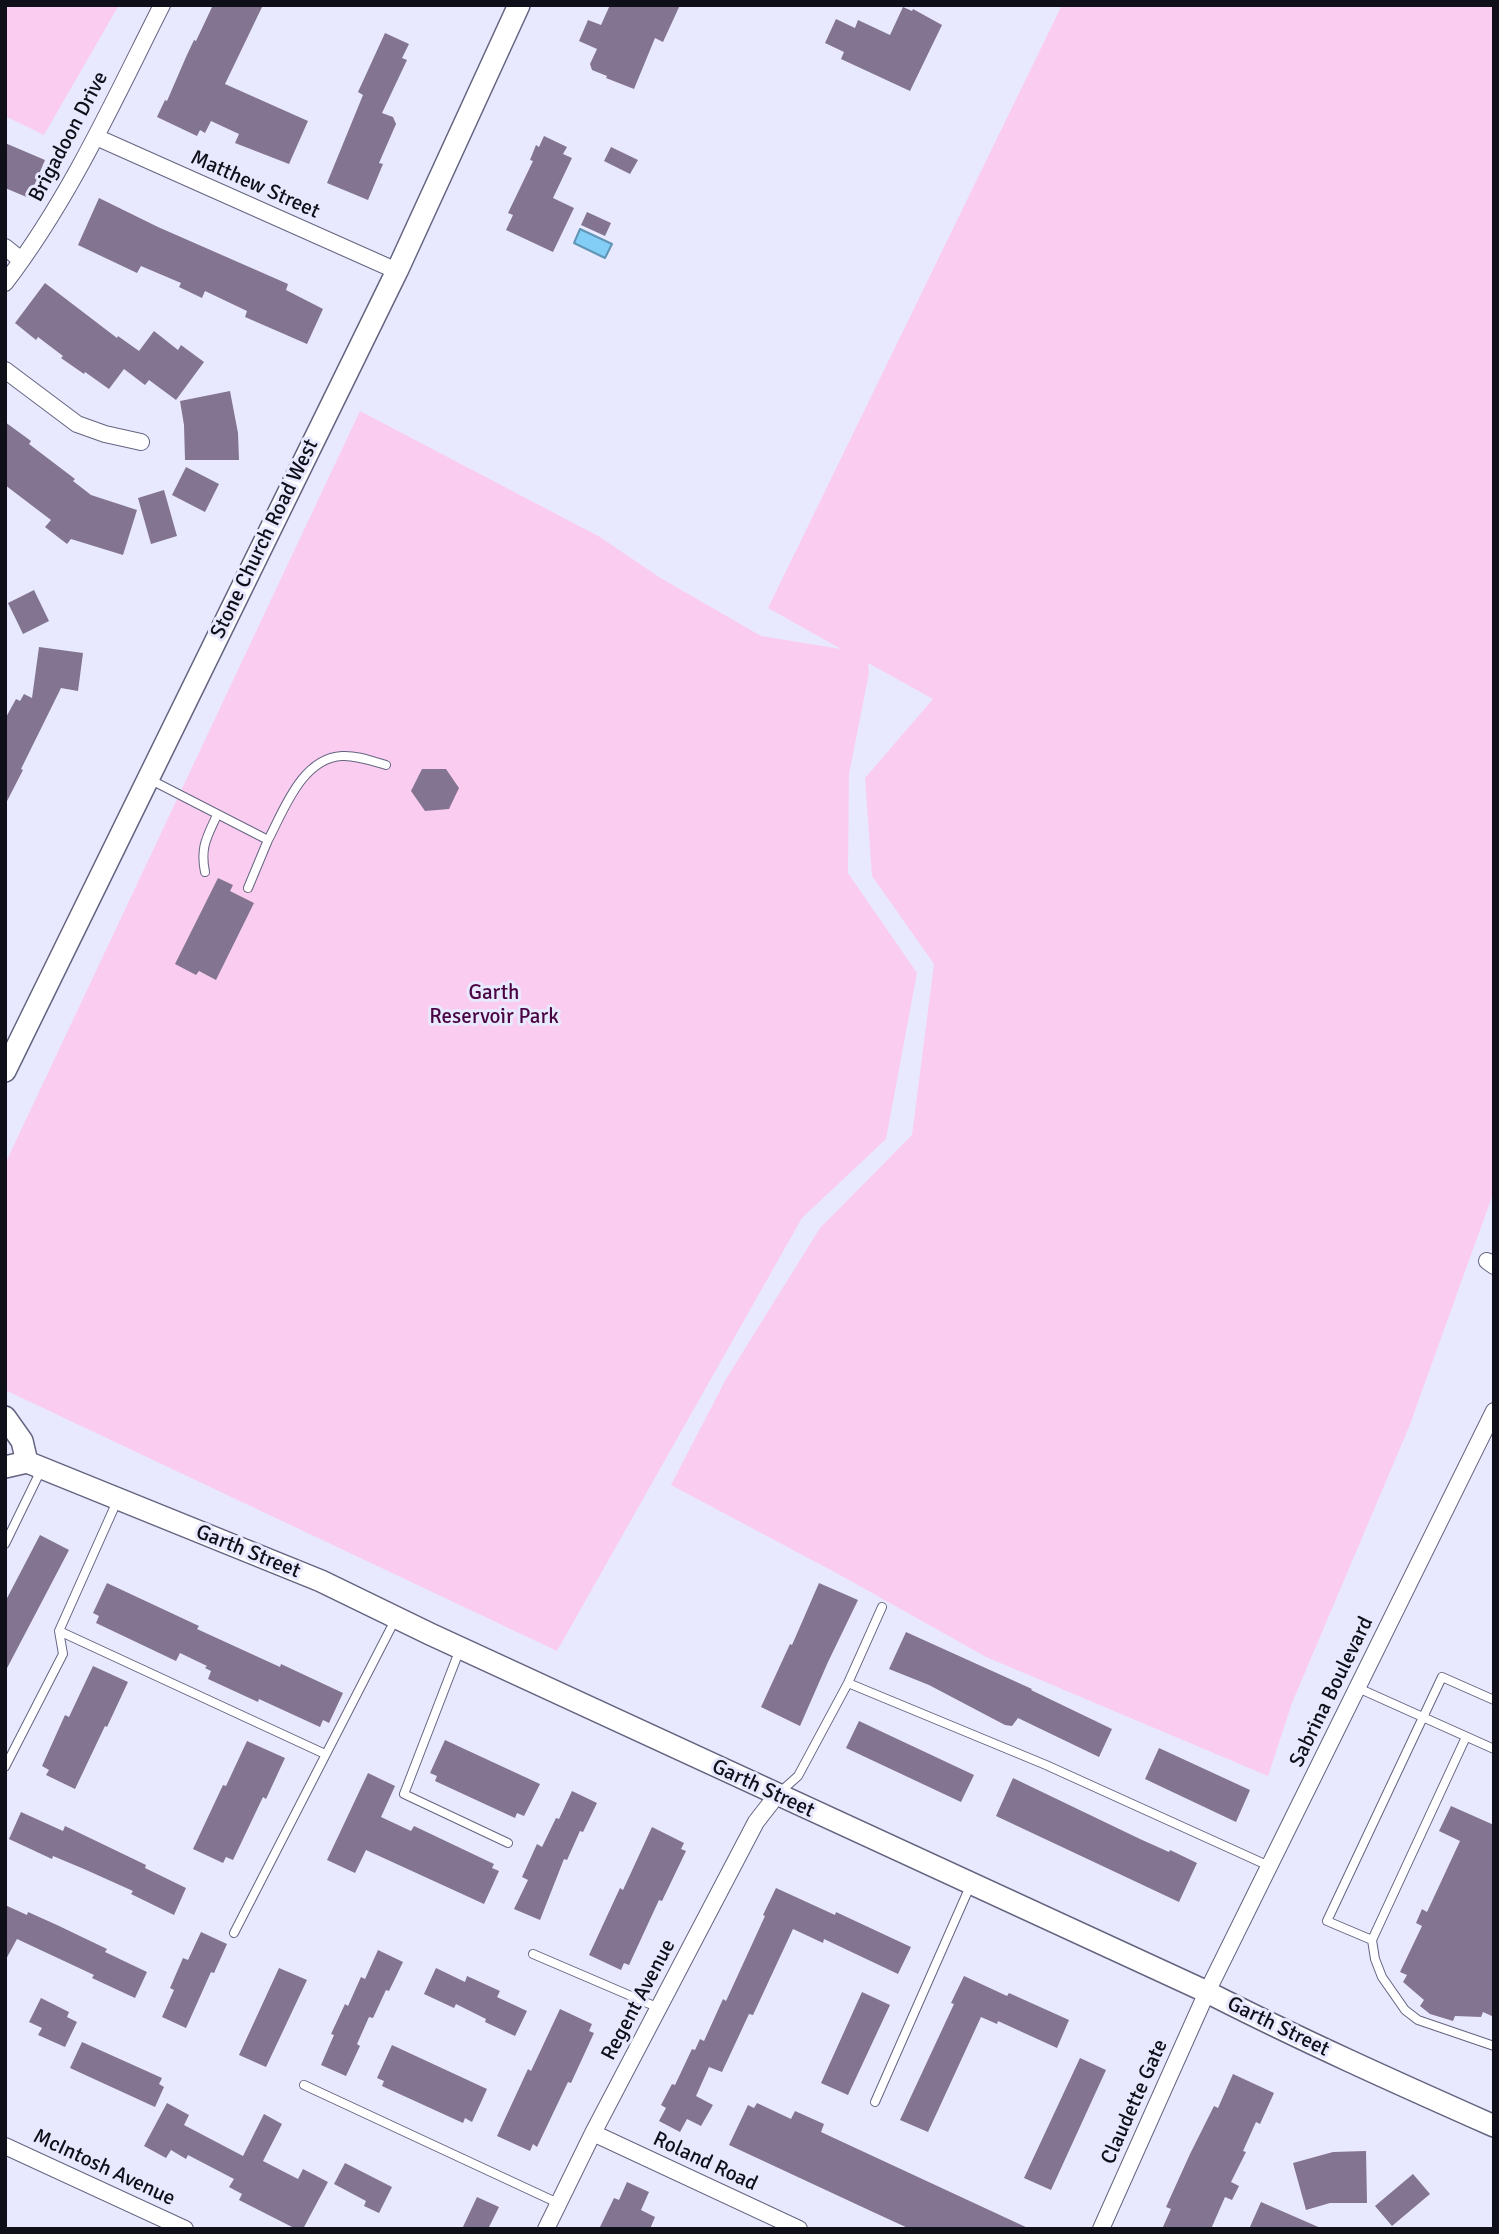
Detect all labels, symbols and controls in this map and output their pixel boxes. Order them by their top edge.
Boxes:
street label: Brigadoon Drive [24,68,114,206]
street label: Matthew Street [187,145,323,225]
street label: Stone Church Road West [206,435,324,643]
park label: Garth Reservoir Park [429,980,559,1030]
street label: Garth Street [192,1520,304,1584]
street label: Sabrina Boulevard [1285,1613,1379,1771]
street label: Garth Street [708,1754,818,1824]
street label: Regent Avenue [597,1935,681,2065]
street label: Garth Street [1223,1991,1333,2063]
street label: Claudette Gate [1096,2036,1174,2168]
street label: McIntosh Avenue [29,2124,179,2212]
street label: Roland Road [649,2127,761,2197]

